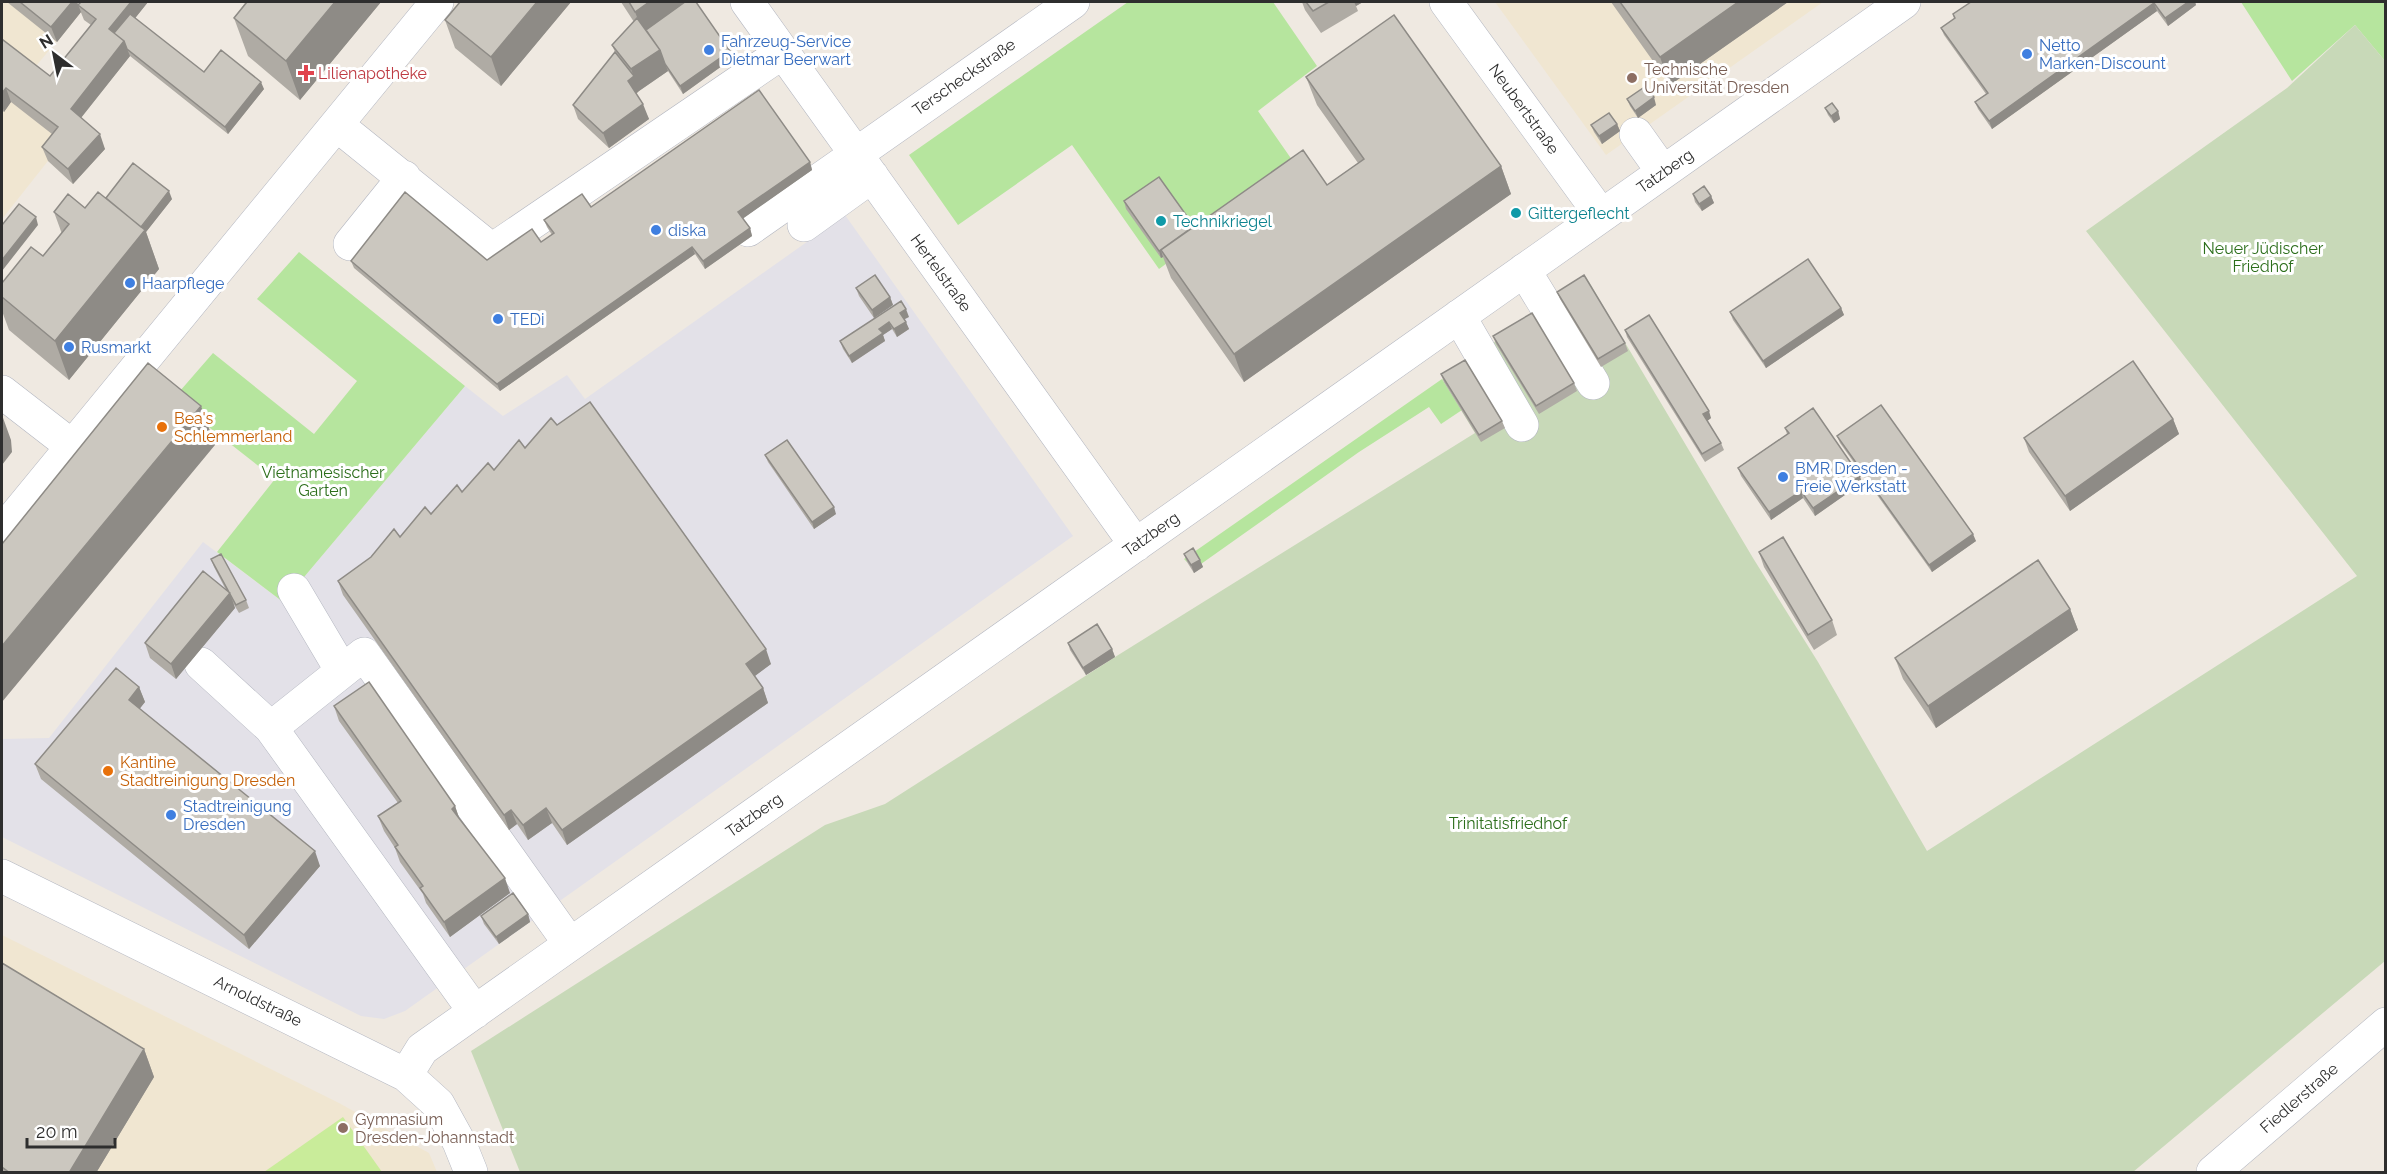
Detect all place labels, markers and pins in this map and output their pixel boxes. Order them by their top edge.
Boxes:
place label: Fahrzeug-Service Dietmar Beerwart [721,32,852,69]
place label: Netto Marken-Discount [2039,36,2166,73]
marker: Fahrzeug-Service Dietmar Beerwart [702,43,716,57]
marker: Netto Marken-Discount [2020,47,2034,61]
place label: Technische Universität Dresden [1644,60,1789,97]
place label: Lilienapotheke [318,64,427,83]
marker: Lilienapotheke [299,66,313,80]
marker: Technische Universität Dresden [1625,71,1639,85]
place label: Gittergeflecht [1528,204,1630,223]
marker: Gittergeflecht [1509,206,1523,220]
place label: Technikriegel [1173,212,1273,231]
marker: Technikriegel [1154,214,1168,228]
place label: diska [668,221,706,240]
marker: diska [649,223,663,237]
place label: Haarpflege [142,274,225,293]
marker: Haarpflege [123,276,137,290]
place label: TEDi [510,310,544,329]
marker: TEDi [491,312,505,326]
place label: Rusmarkt [81,338,152,357]
marker: Rusmarkt [62,340,76,354]
place label: Bea's Schlemmerland [174,409,292,446]
marker: Bea's Schlemmerland [155,420,169,434]
place label: BMR Dresden - Freie Werkstatt [1795,459,1908,496]
marker: BMR Dresden - Freie Werkstatt [1776,470,1790,484]
place label: Kantine Stadtreinigung Dresden [120,753,295,790]
marker: Kantine Stadtreinigung Dresden [101,764,115,778]
place label: Stadtreinigung Dresden [183,797,292,834]
marker: Stadtreinigung Dresden [164,808,178,822]
place label: Gymnasium Dresden-Johannstadt [355,1110,515,1147]
marker: Gymnasium Dresden-Johannstadt [336,1121,350,1135]

